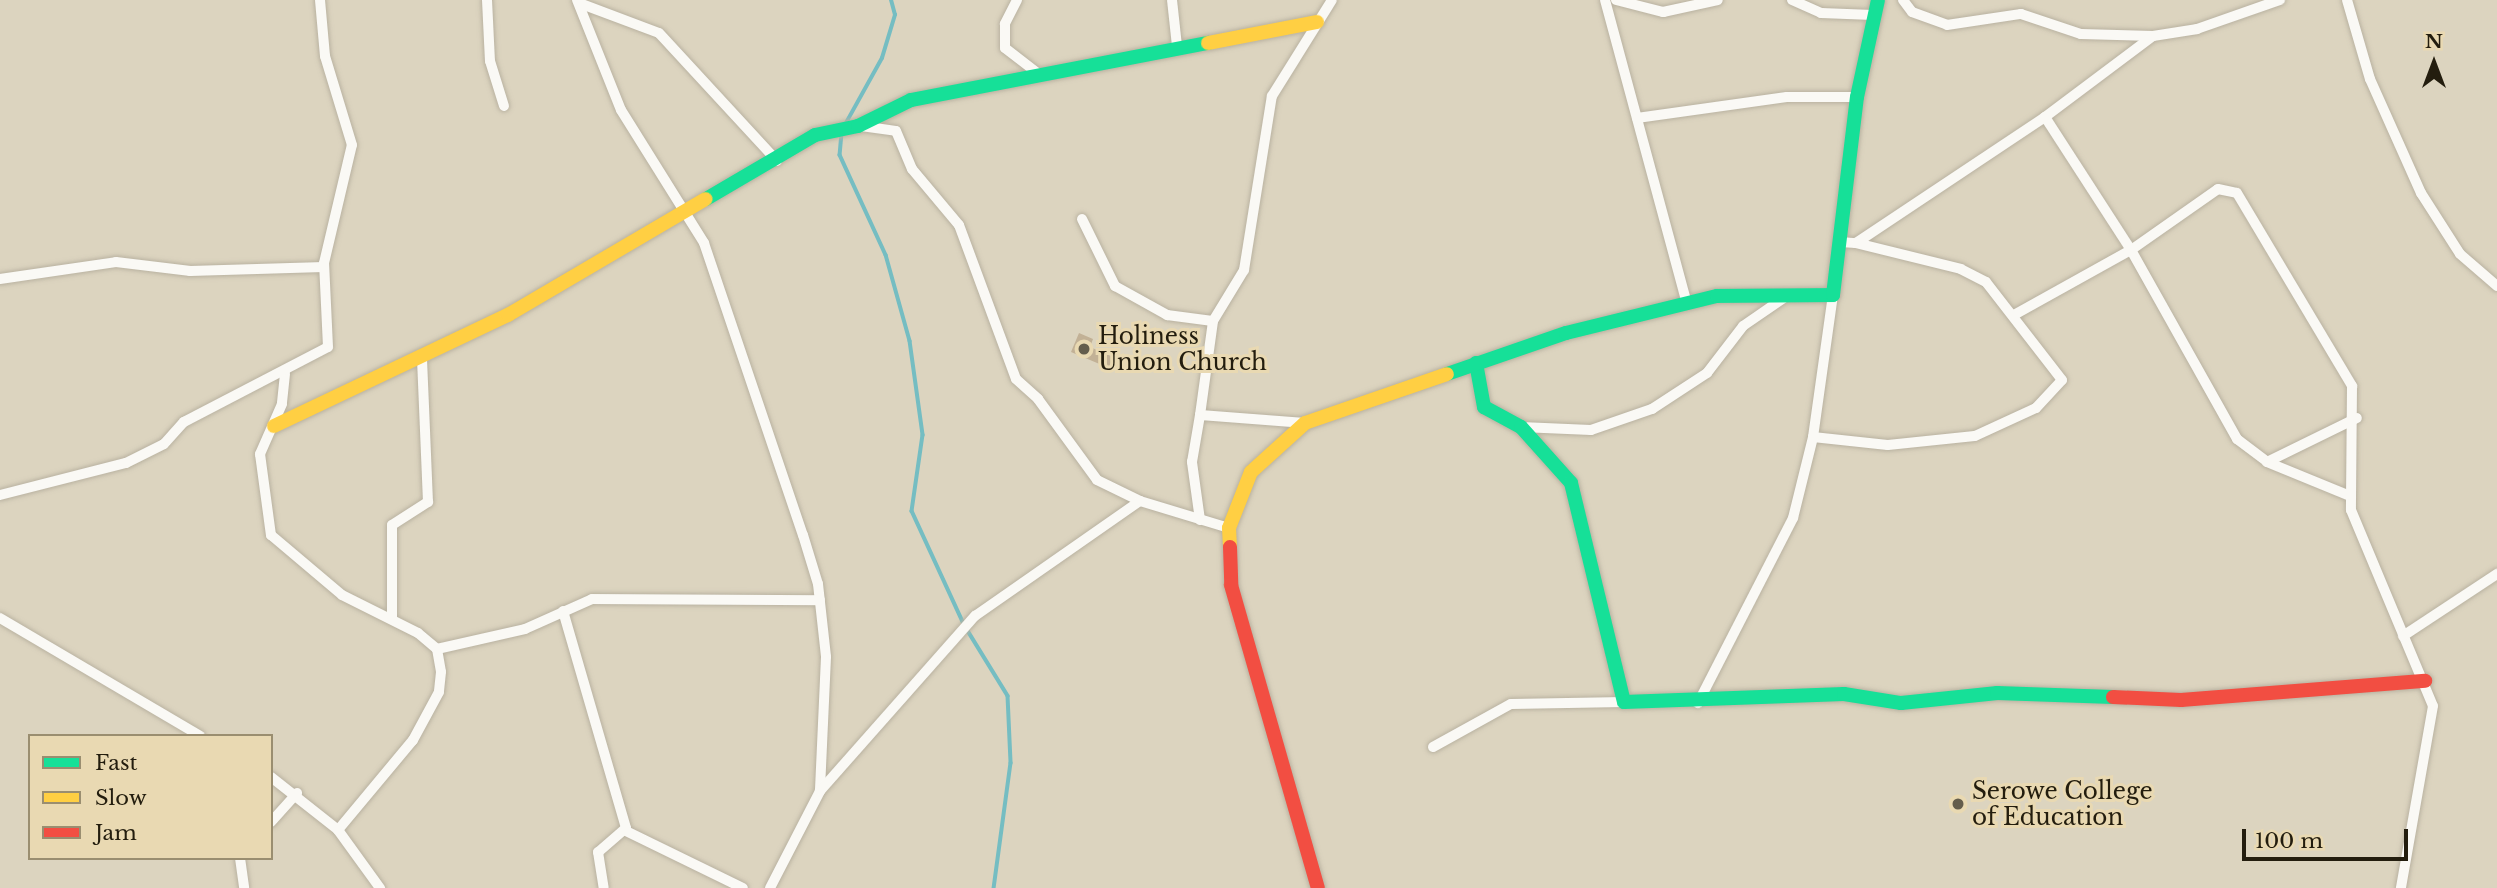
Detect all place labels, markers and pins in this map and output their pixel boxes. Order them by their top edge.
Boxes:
place label: Holiness Union Church [1098,322,1267,376]
marker: Holiness Union Church [1076,341,1092,357]
place label: Serowe College of Education [1972,777,2153,831]
marker: Serowe College of Education [1950,796,1966,812]

